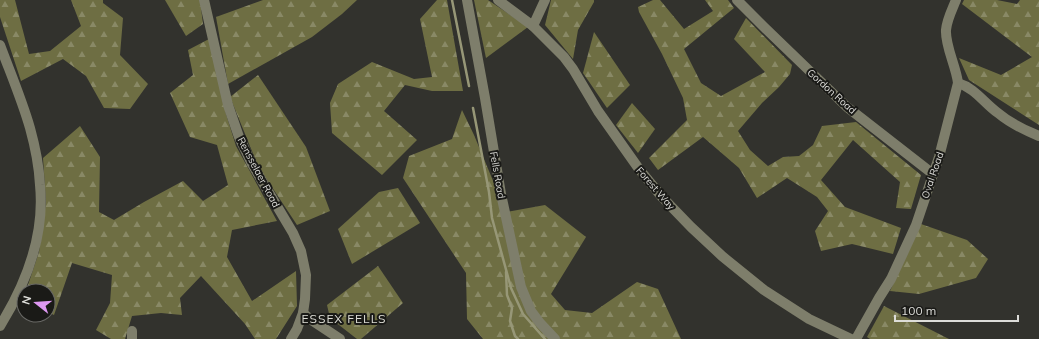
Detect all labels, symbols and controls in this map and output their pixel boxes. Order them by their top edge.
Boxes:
street label: Gordon Road [805,66,859,117]
street label: Rensselaer Road [234,135,283,210]
street label: Fells Road [487,150,508,200]
street label: Oval Road [918,150,947,200]
street label: Forest Way [633,164,678,213]
north arrow [16,283,56,323]
text: N [19,294,34,306]
scale bar [895,297,1018,323]
text: 100 m [901,303,936,318]
district label: ESSEX FELLS [302,311,386,326]

